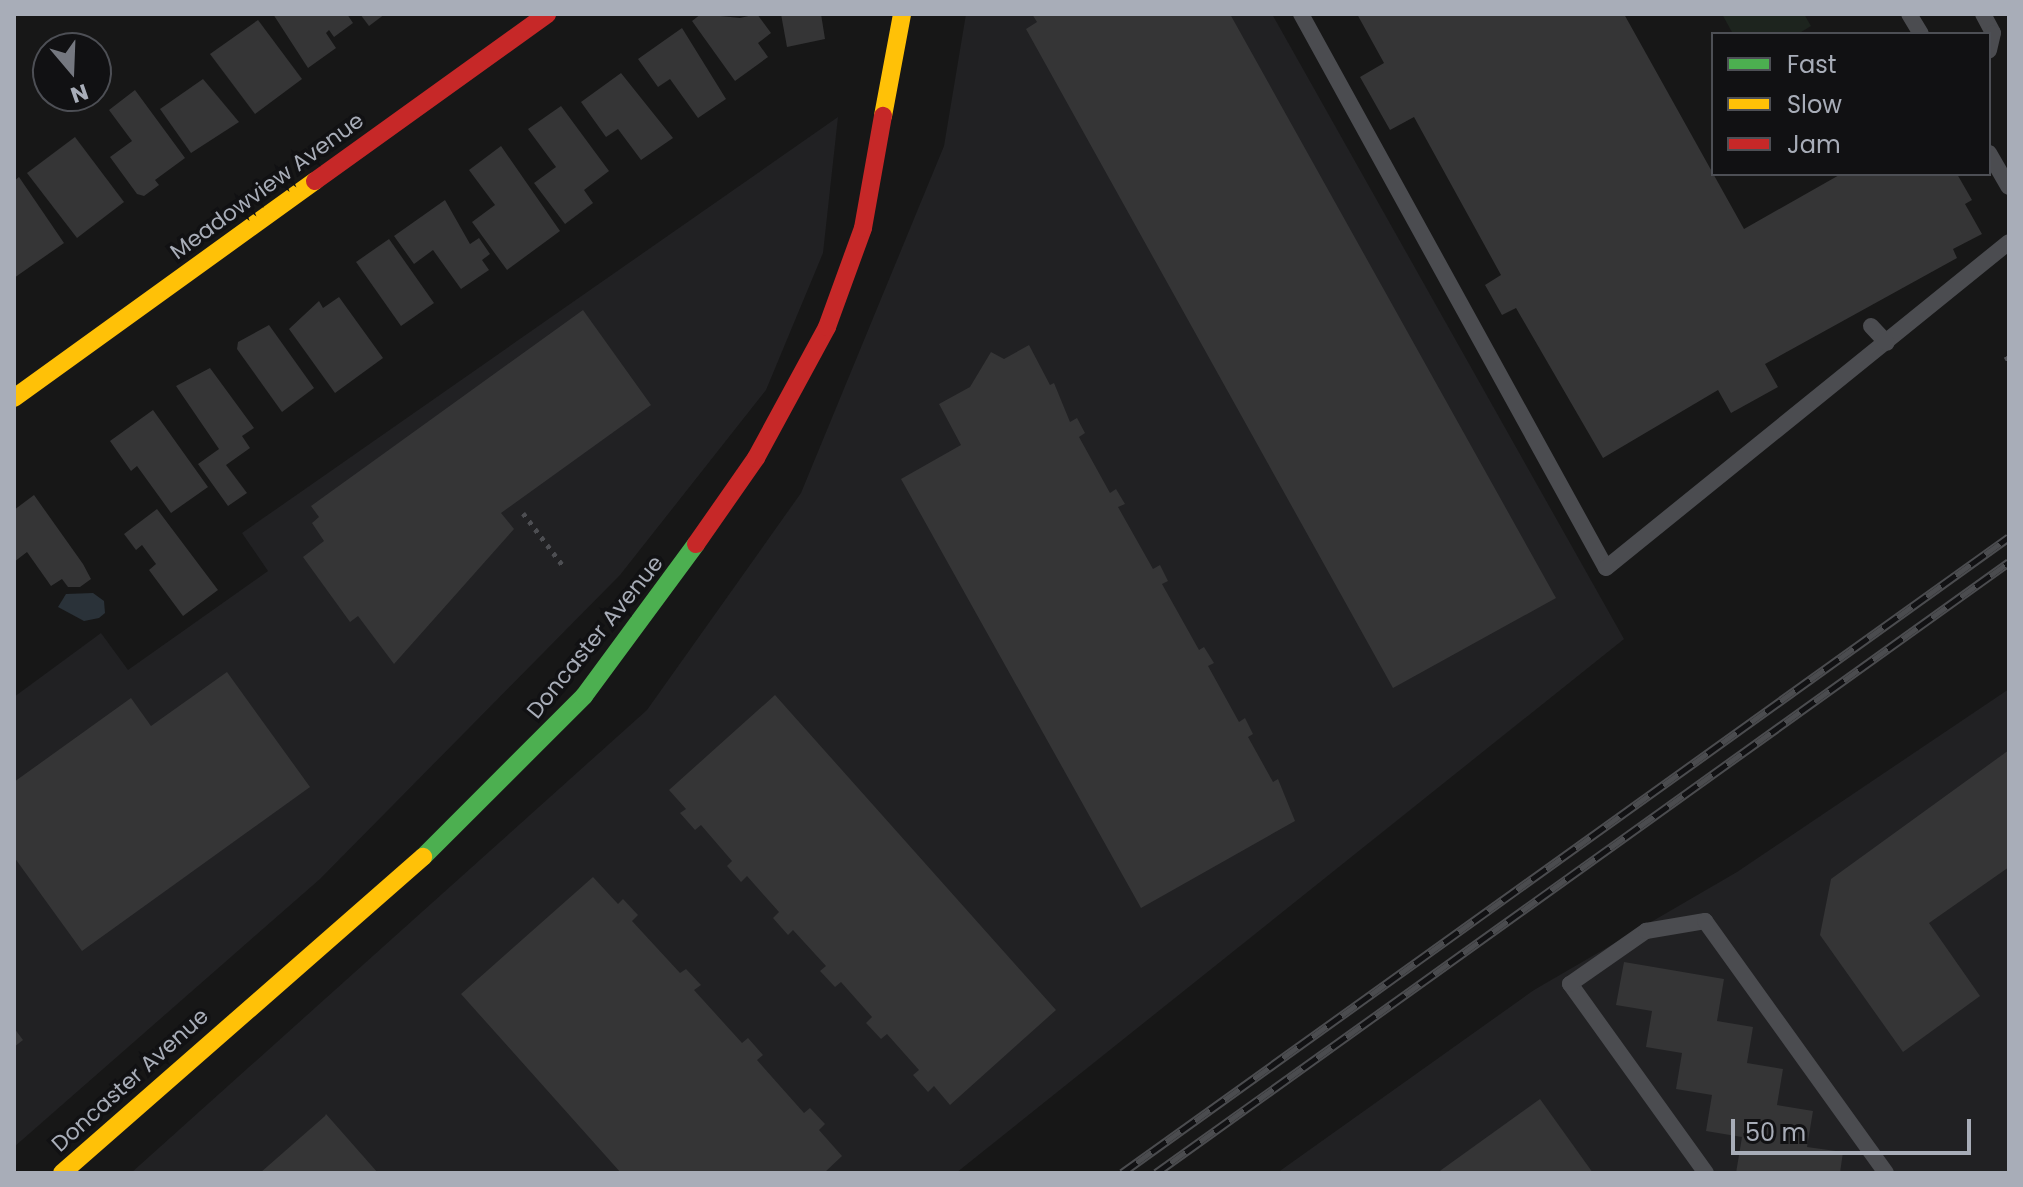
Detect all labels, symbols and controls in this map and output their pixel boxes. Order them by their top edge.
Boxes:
north arrow [32,32,112,112]
legend [1711,32,1991,176]
text: Fast [1787,48,1837,81]
text: N [66,76,92,111]
text: Slow [1787,88,1842,121]
street label: Meadowview Avenue [165,107,369,265]
text: Jam [1787,128,1841,161]
street label: Doncaster Avenue [521,550,669,724]
street label: Doncaster Avenue [46,1003,214,1157]
scale bar [1735,1103,1975,1153]
text: 50 m [1745,1116,1806,1149]

